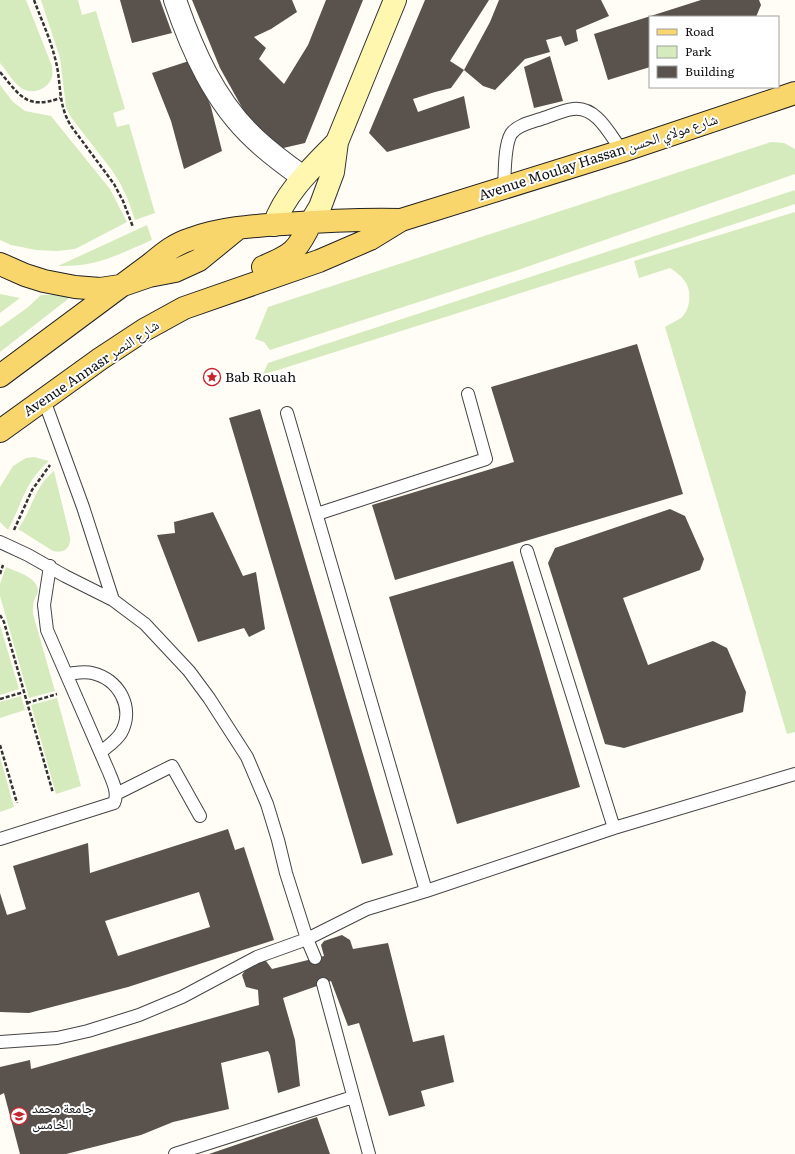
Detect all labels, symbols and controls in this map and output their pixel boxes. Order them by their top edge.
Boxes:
legend [649,16,779,88]
text: Road [685,22,715,40]
text: Park [685,42,712,60]
text: Building [685,62,735,80]
street label: Avenue Moulay Hassan شارع مولاي الحسن [475,108,721,207]
street label: Avenue Annasr شارع النصر [19,314,163,421]
place label: Bab Rouah [225,366,296,386]
place icon: Bab Rouah [202,367,222,387]
place label: جامعة محمد الخامس [32,1097,94,1133]
school or university icon: جامعة محمد الخامس [9,1106,29,1126]

